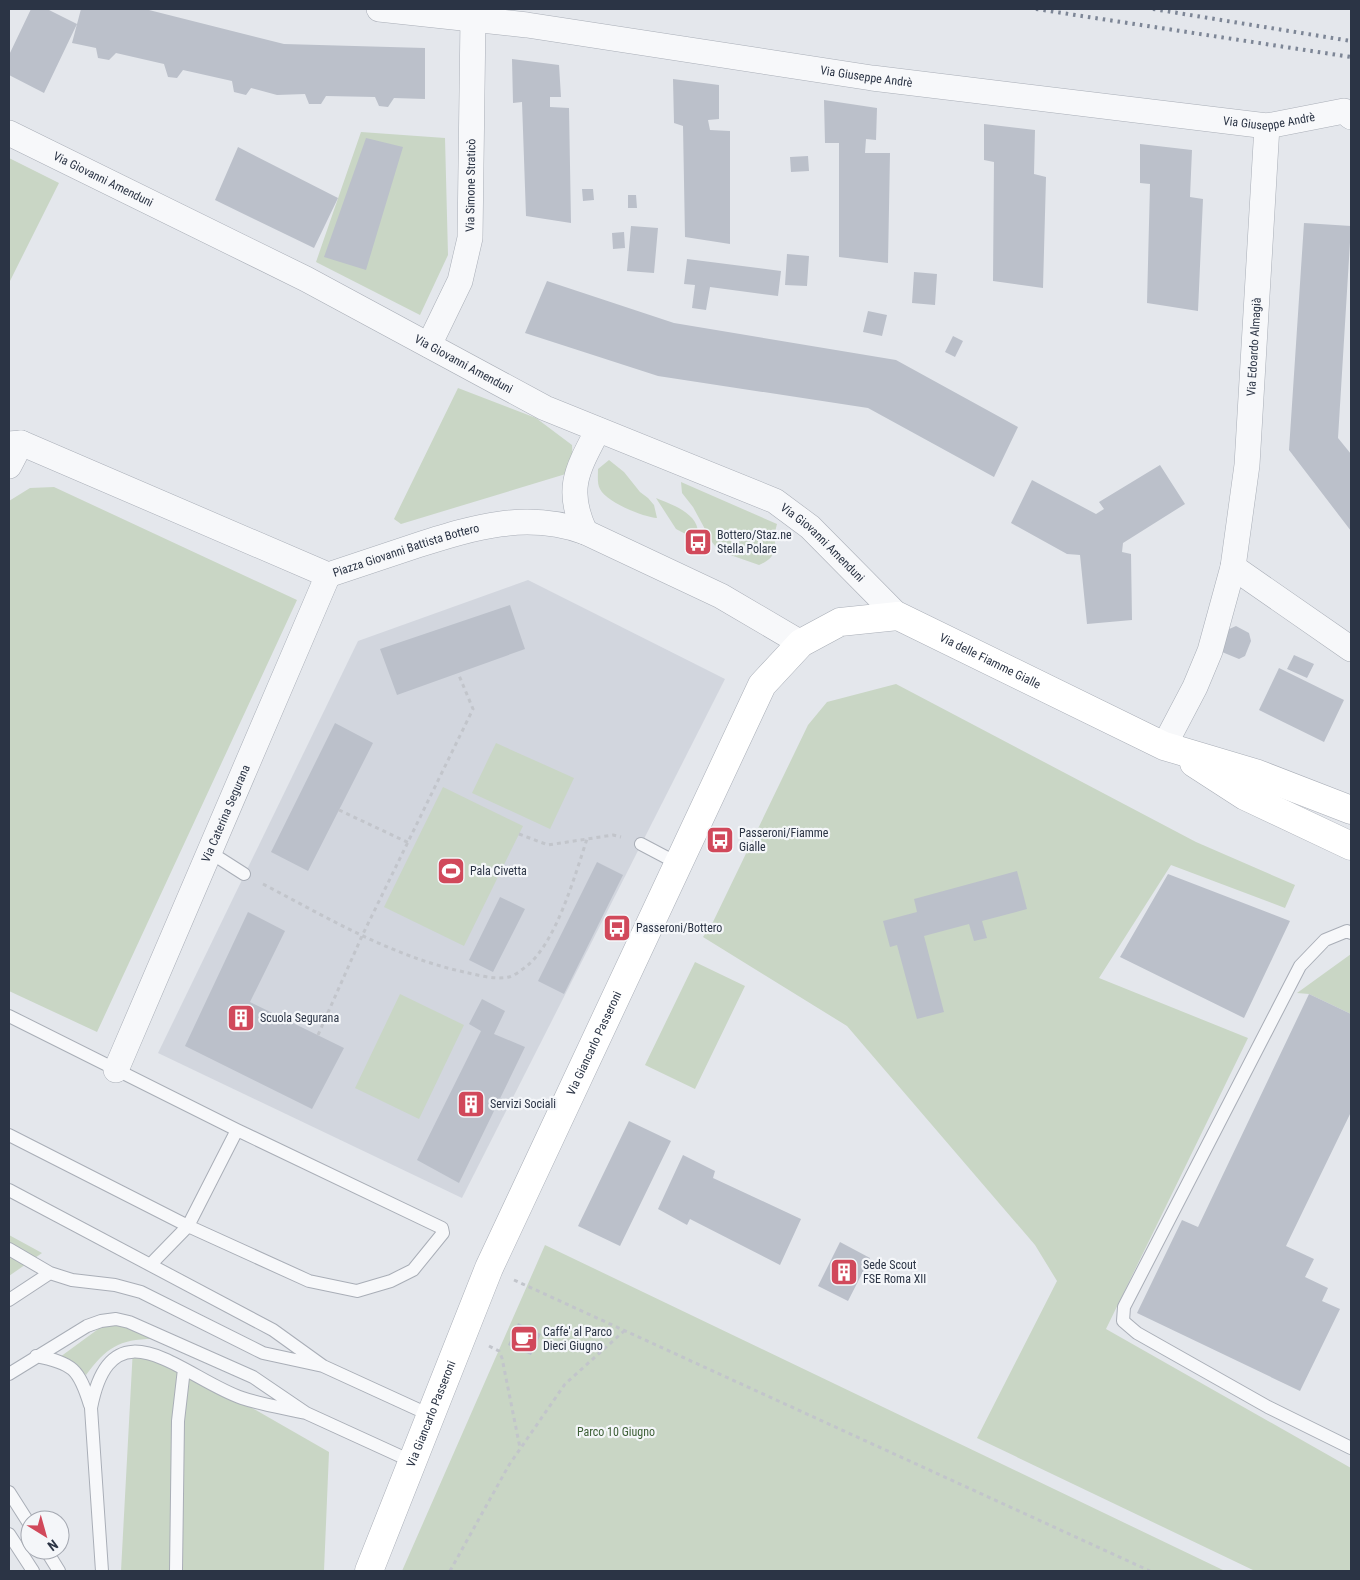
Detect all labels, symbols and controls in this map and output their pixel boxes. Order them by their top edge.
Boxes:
street label: Via Giuseppe Andrè [819,63,913,90]
street label: Via Giuseppe Andrè [1222,110,1316,133]
street label: Via Simone Straticò [463,139,478,232]
street label: Via Giovanni Amenduni [51,149,155,210]
street label: Via Edoardo Almagià [1244,297,1264,397]
street label: Via Giovanni Amenduni [412,332,515,396]
street label: Via Giovanni Amenduni [778,501,867,585]
street label: Piazza Giovanni Battista Bottero [331,521,480,580]
bus stop icon: Bottero/Staz.ne Stella Polare [683,527,713,557]
place label: Bottero/Staz.ne Stella Polare [717,528,792,556]
street label: Via delle Fiamme Gialle [937,630,1043,692]
street label: Via Caterina Segurana [199,762,253,864]
bus stop icon: Passeroni/Fiamme Gialle [705,825,735,855]
place label: Passeroni/Fiamme Gialle [739,826,829,854]
sports icon: Pala Civetta [436,856,466,886]
place label: Pala Civetta [470,864,527,878]
bus stop icon: Passeroni/Bottero [602,913,632,943]
place label: Passeroni/Bottero [636,921,722,935]
street label: Via Giancarlo Passeroni [564,989,625,1097]
building icon: Scuola Segurana [226,1003,256,1033]
place label: Scuola Segurana [260,1011,339,1025]
building icon: Servizi Sociali [456,1089,486,1119]
place label: Servizi Sociali [490,1097,556,1111]
building icon: Sede Scout FSE Roma XII [829,1257,859,1287]
place label: Sede Scout FSE Roma XII [863,1258,926,1286]
cafe icon: Caffe' al Parco Dieci Giugno [509,1324,539,1354]
place label: Caffe' al Parco Dieci Giugno [543,1325,612,1353]
street label: Via Giancarlo Passeroni [404,1359,459,1469]
park label: Parco 10 Giugno [577,1425,655,1439]
north arrow [20,1510,70,1560]
text: N [45,1536,61,1554]

